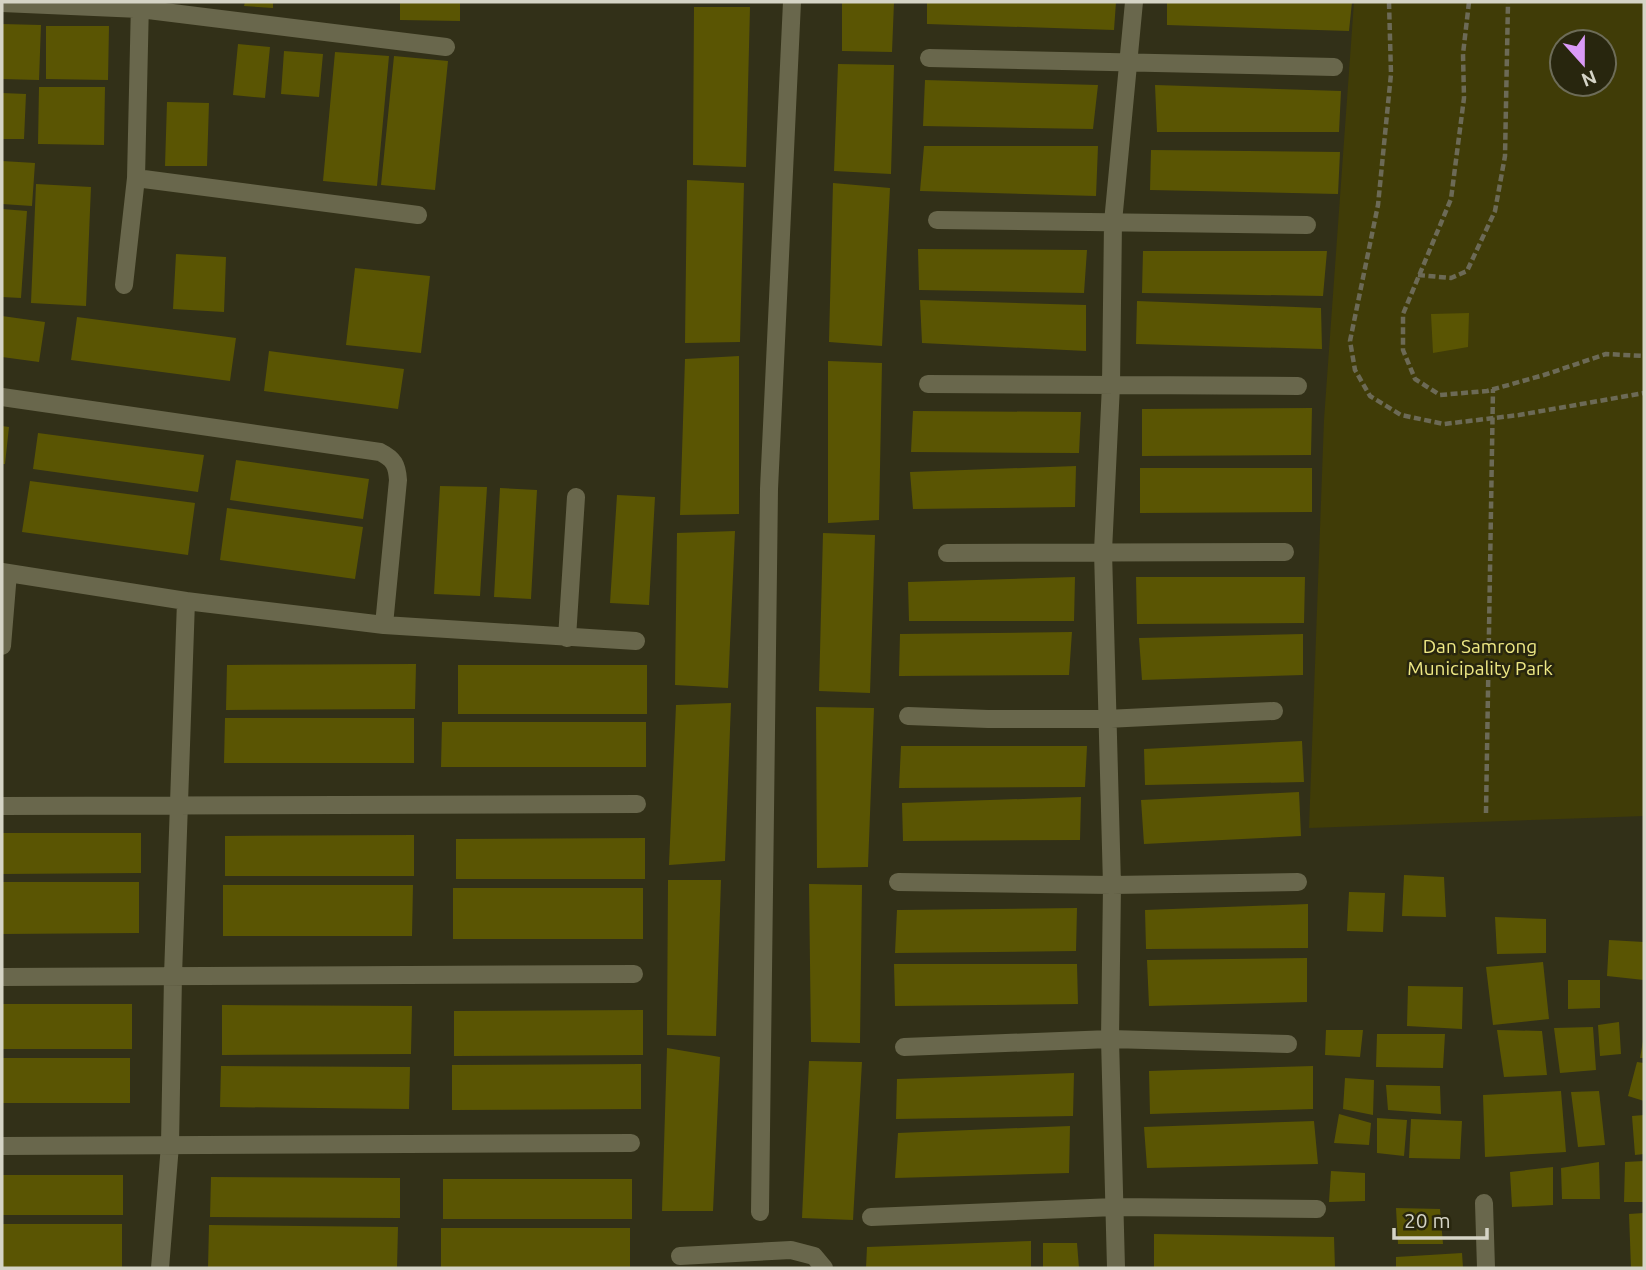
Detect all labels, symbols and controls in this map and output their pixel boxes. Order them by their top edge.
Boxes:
north arrow [1548,28,1618,98]
text: N [1579,66,1600,92]
park label: Dan Samrong Municipality Park [1407,635,1553,679]
scale bar [1394,1196,1487,1240]
text: 20 m [1404,1208,1451,1232]

